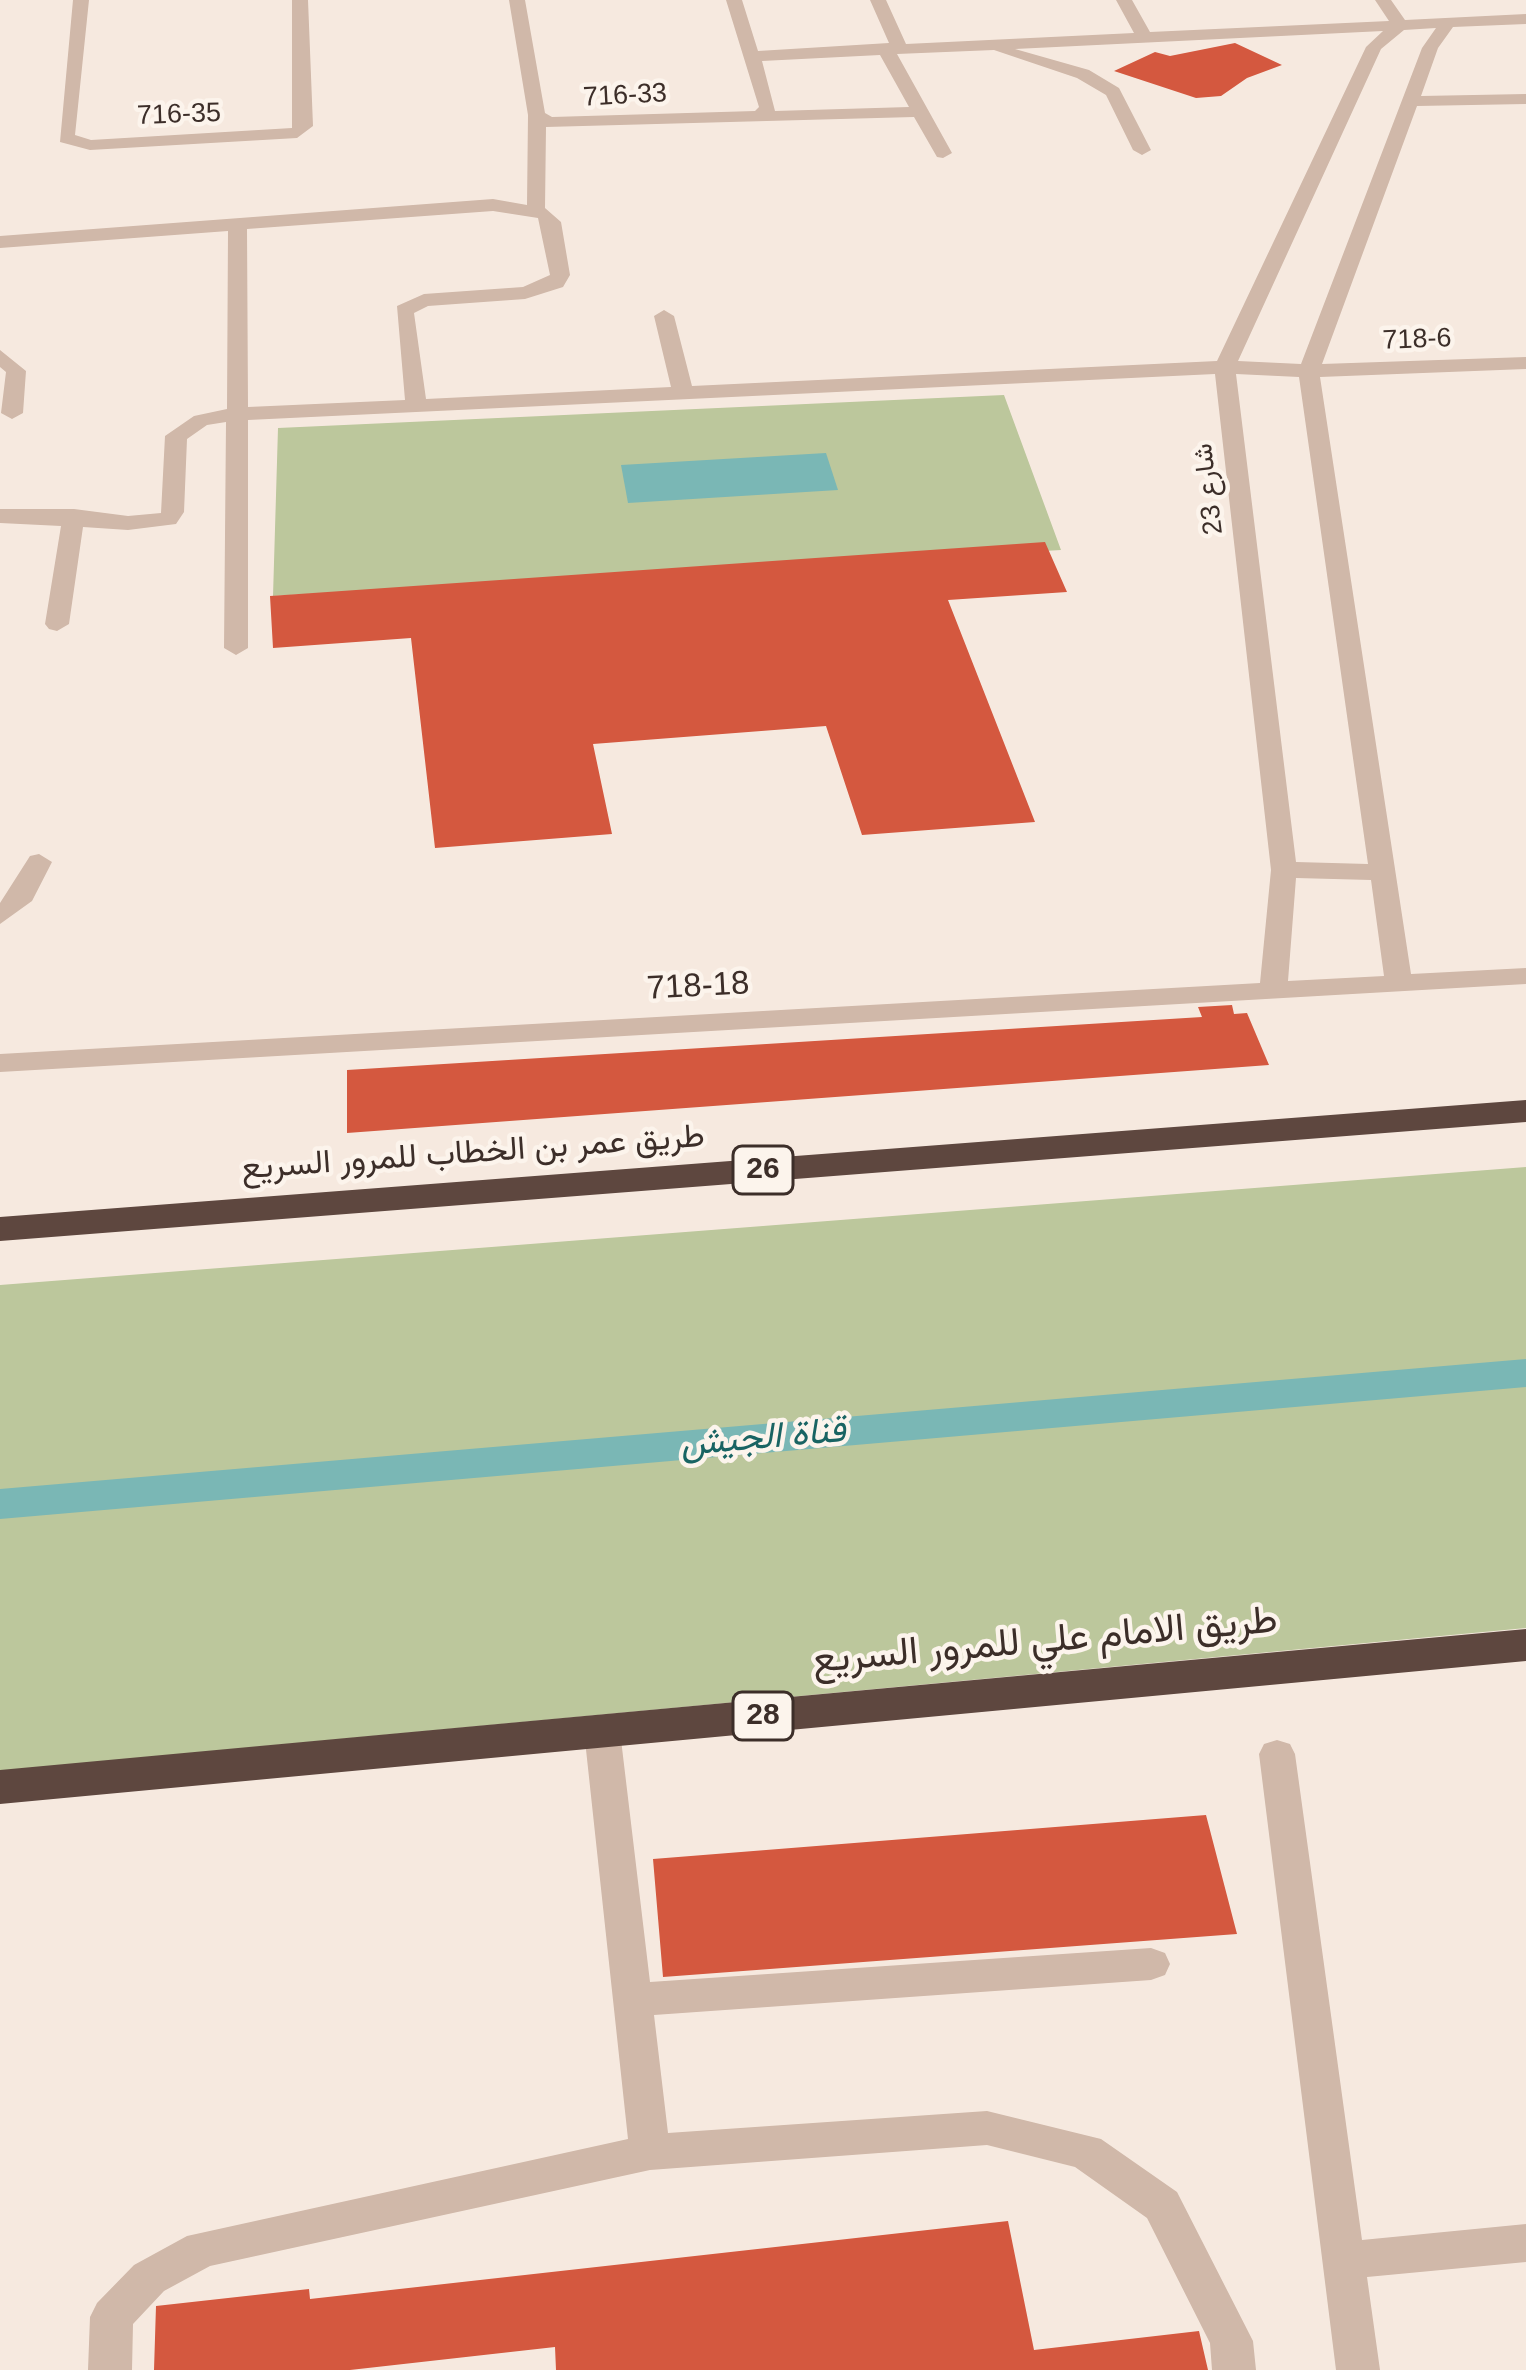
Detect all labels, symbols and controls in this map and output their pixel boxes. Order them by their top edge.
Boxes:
street label: 716-33 [582,78,668,114]
street label: 716-35 [136,97,222,133]
street label: 718-6 [1382,323,1452,357]
street label: شارع 23 [1187,441,1231,537]
street label: 718-18 [646,965,750,1009]
street label: طريق عمر بن الخطاب للمرور السريع [240,1117,706,1189]
road number: 26 [733,1146,793,1194]
water label: قناة الجيش [679,1409,847,1467]
street label: طريق الامام علي للمرور السريع [811,1597,1279,1685]
road number: 28 [733,1692,793,1740]

